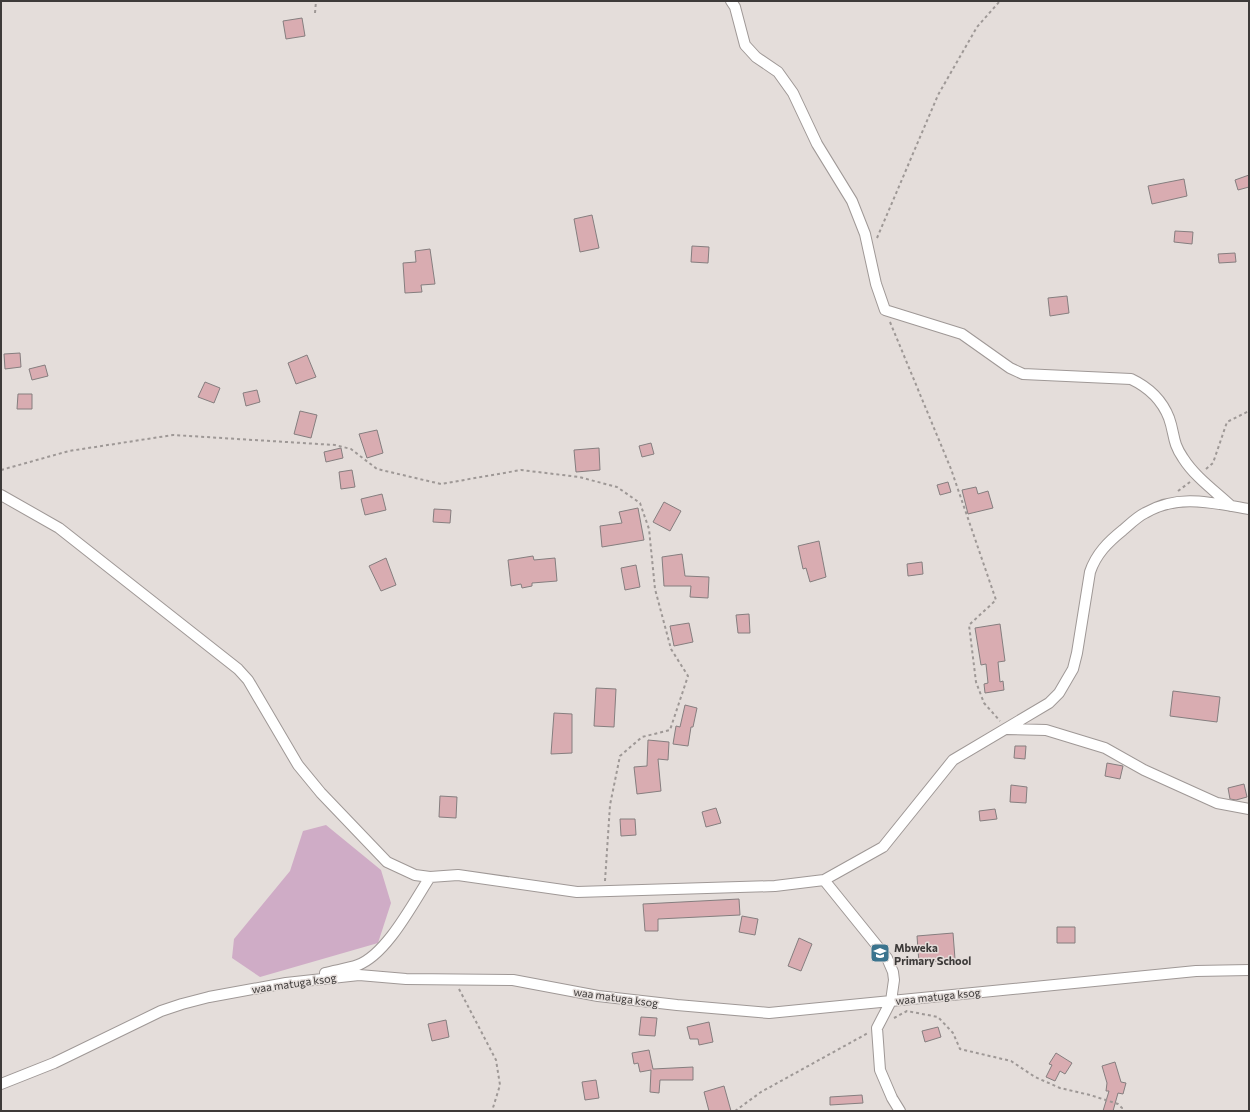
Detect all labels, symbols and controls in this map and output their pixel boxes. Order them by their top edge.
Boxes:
place label: Mbweka Primary School [894,941,971,967]
school or university icon: Mbweka Primary School [869,942,891,964]
street label: waa matuga ksog [251,971,337,995]
street label: waa matuga ksog [573,985,659,1009]
street label: waa matuga ksog [895,985,981,1007]

